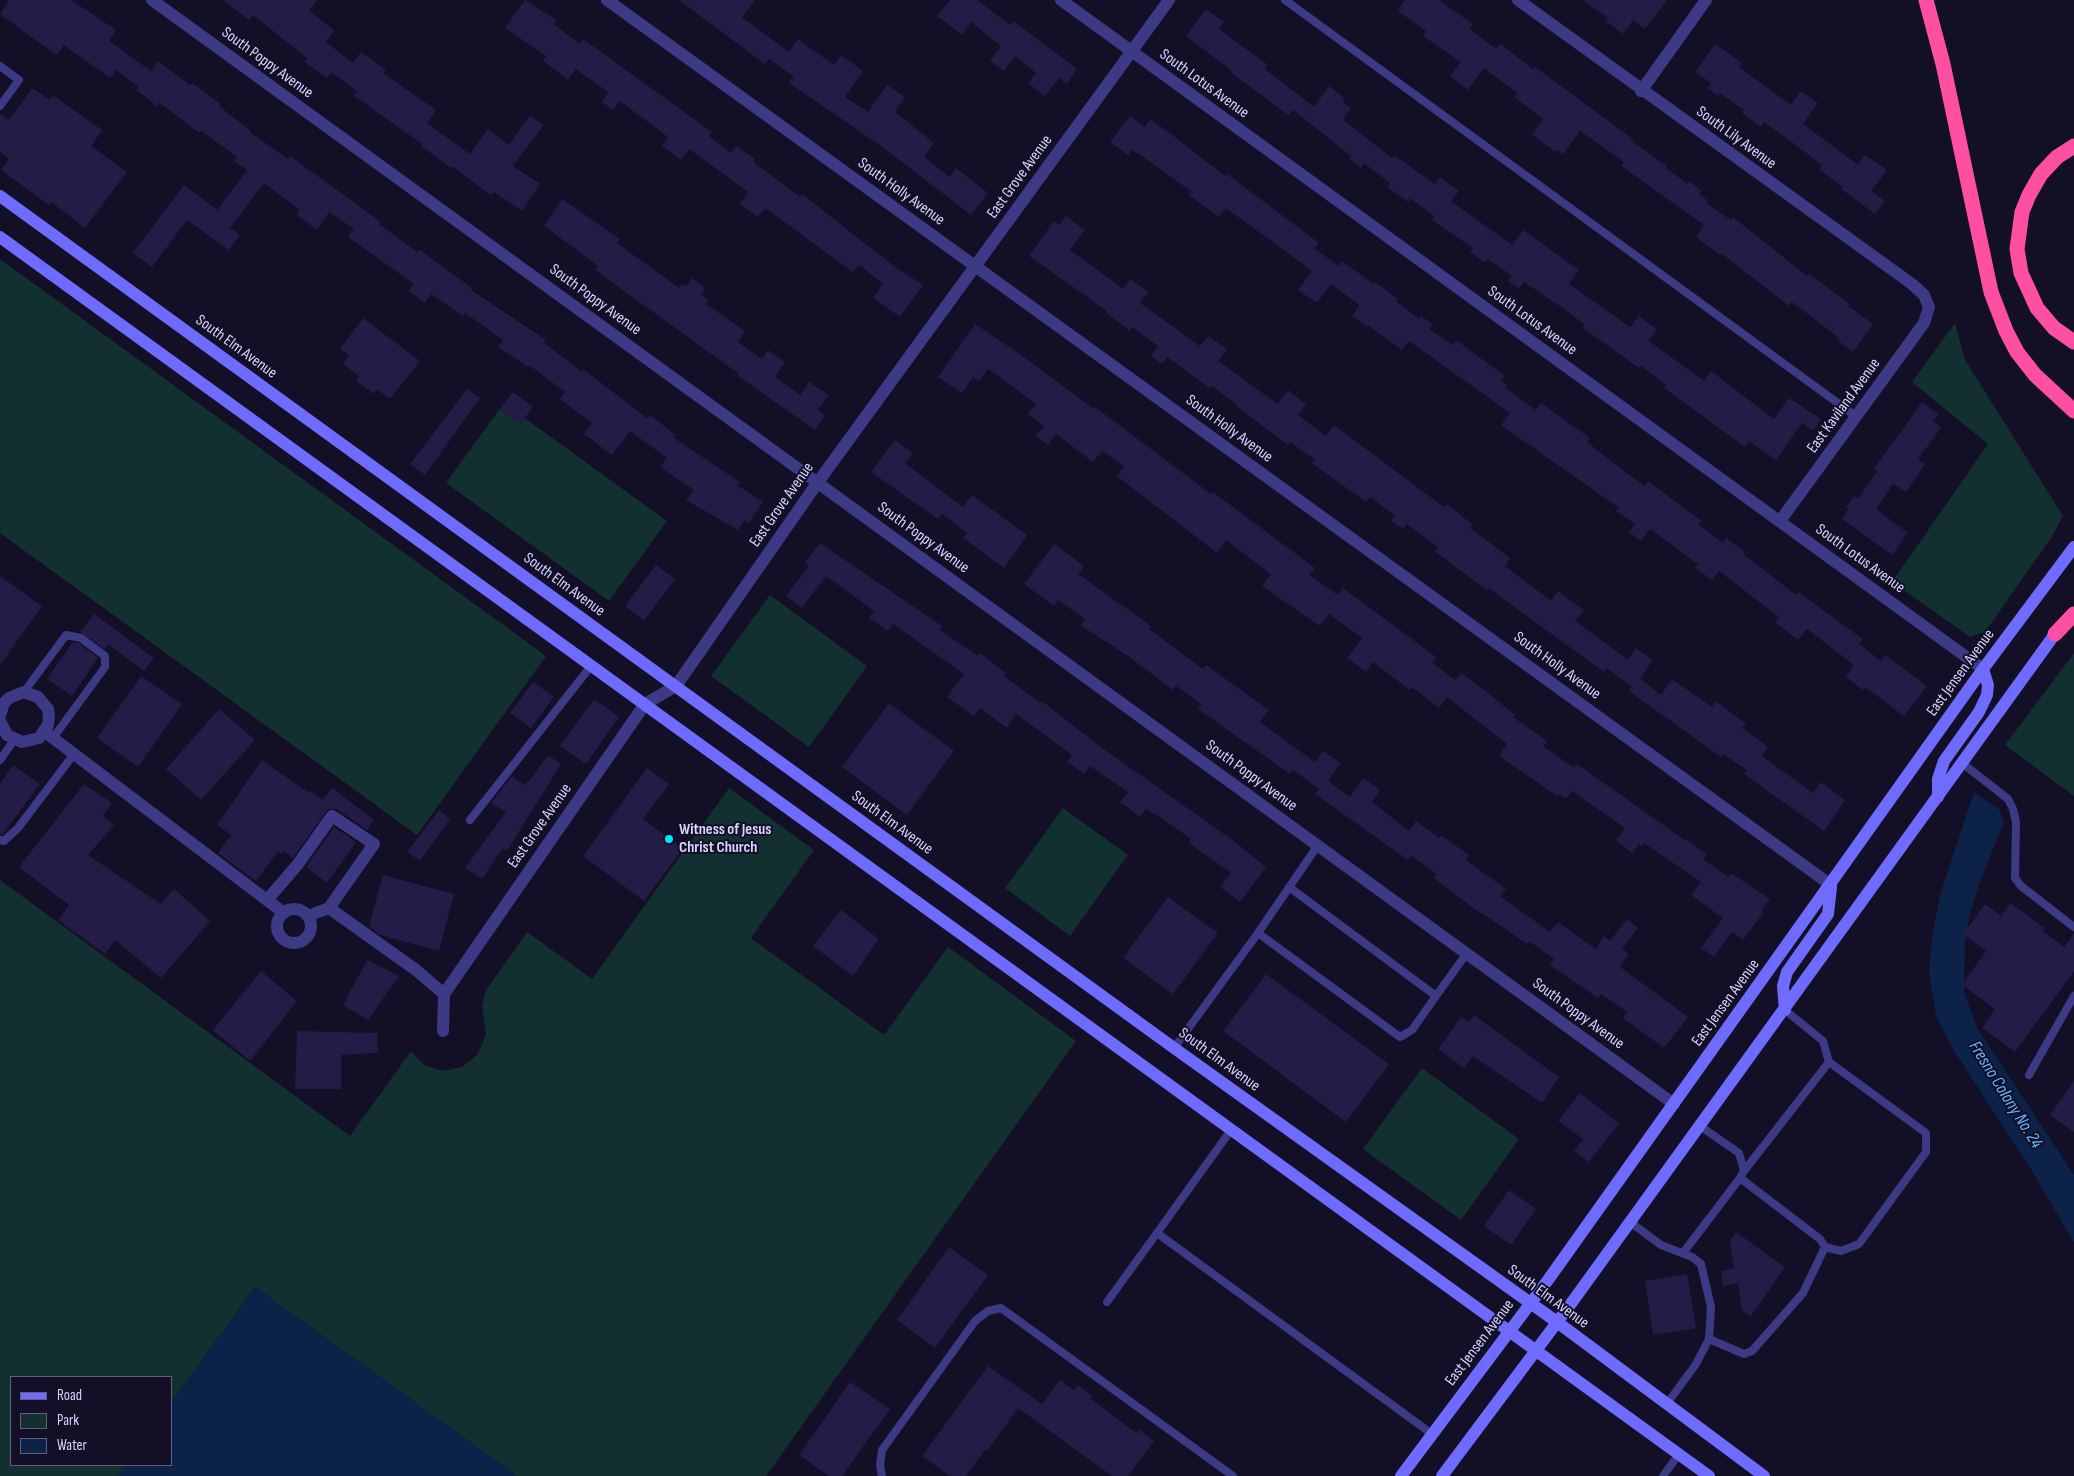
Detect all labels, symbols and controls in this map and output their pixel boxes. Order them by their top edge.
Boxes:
street label: South Poppy Avenue [217,23,317,103]
street label: South Lotus Avenue [1156,45,1252,123]
street label: South Lily Avenue [1692,103,1780,173]
street label: East Grove Avenue [983,131,1057,223]
street label: South Holly Avenue [854,154,948,230]
street label: South Poppy Avenue [545,260,645,340]
street label: South Lotus Avenue [1484,282,1580,360]
street label: South Elm Avenue [192,311,280,383]
street label: East Kaviland Avenue [1803,355,1885,457]
street label: South Holly Avenue [1182,391,1276,467]
street label: East Grove Avenue [746,459,818,551]
street label: South Poppy Avenue [873,498,973,578]
street label: South Lotus Avenue [1812,520,1908,598]
street label: South Elm Avenue [520,549,608,621]
street label: East Jensen Avenue [1923,626,1999,720]
street label: South Holly Avenue [1510,628,1604,704]
street label: South Poppy Avenue [1201,736,1301,816]
street label: East Grove Avenue [504,780,576,872]
street label: South Elm Avenue [848,787,936,859]
place label: Witness of Jesus Christ Church [679,820,771,858]
marker: Witness of Jesus Christ Church [663,833,675,845]
street label: East Jensen Avenue [1688,956,1764,1050]
street label: South Poppy Avenue [1528,974,1628,1054]
street label: South Elm Avenue [1175,1024,1263,1096]
water label: Fresno Colony No. 24 [1963,1037,2047,1153]
street label: South Elm Avenue [1504,1261,1592,1333]
street label: East Jensen Avenue [1441,1296,1519,1390]
legend [10,1376,172,1466]
text: Road [57,1386,82,1405]
text: Park [57,1411,79,1430]
text: Water [57,1436,87,1455]

